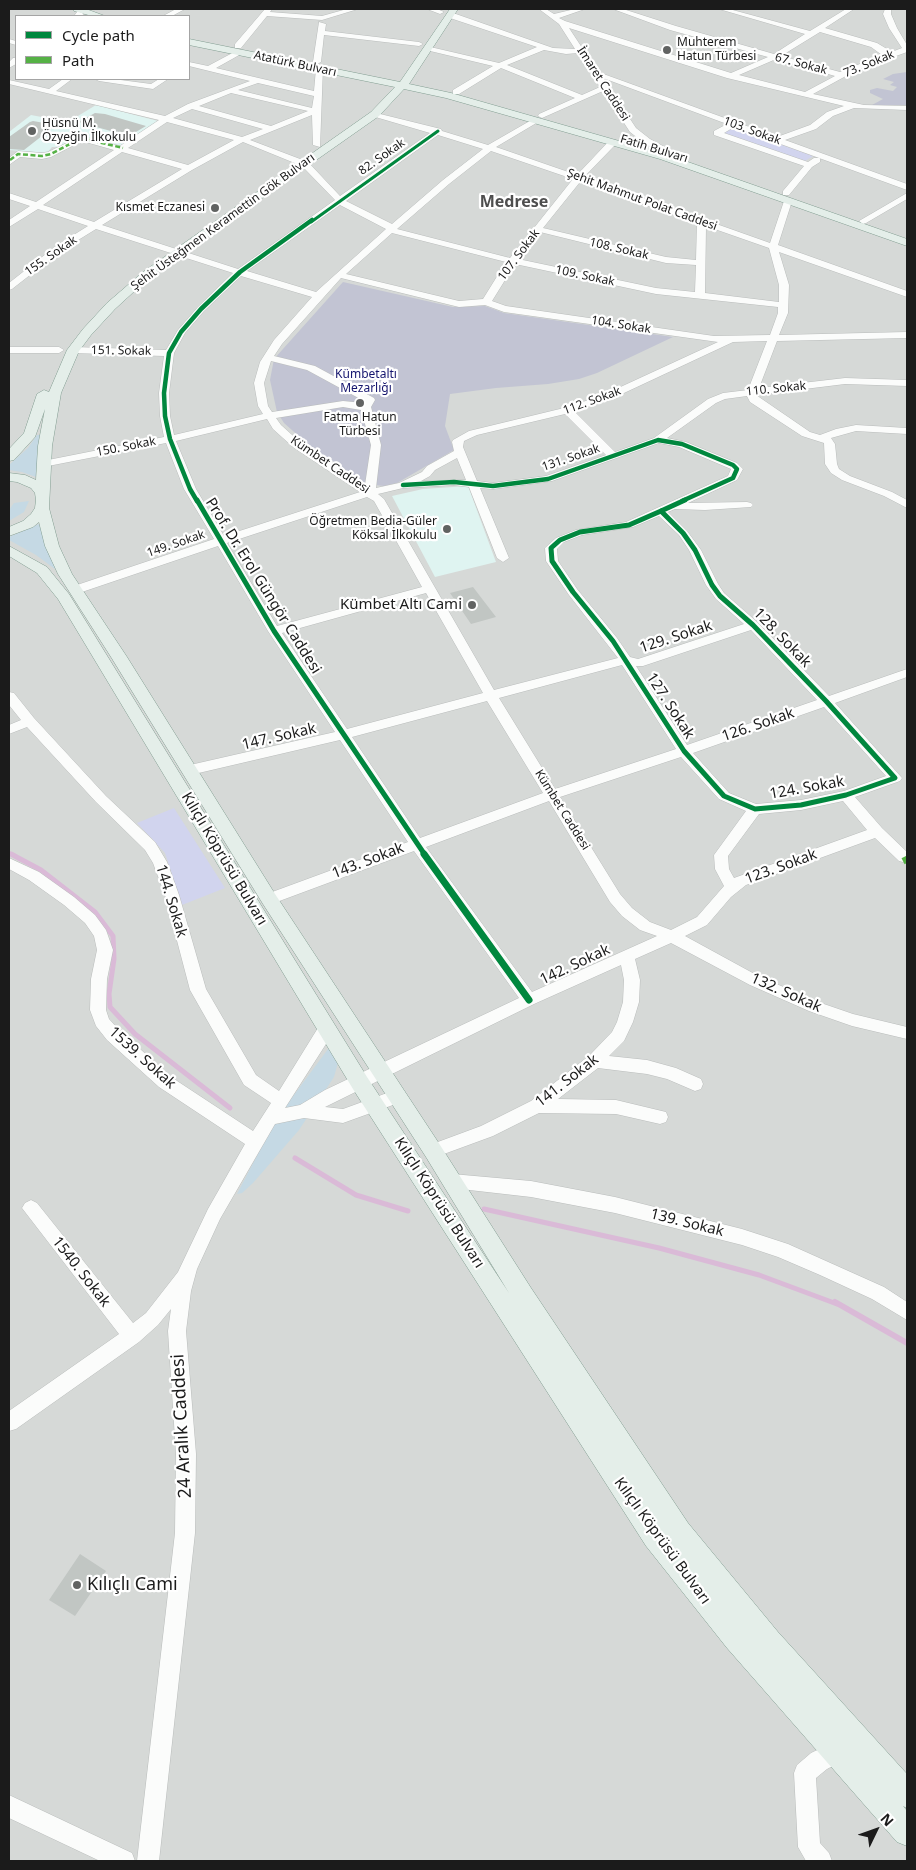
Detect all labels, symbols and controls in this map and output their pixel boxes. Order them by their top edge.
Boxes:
legend [15,15,190,80]
text: Cycle path [62,25,135,45]
place label: Muhterem Hatun Türbesi [677,36,756,64]
street label: İmaret Caddesi [574,44,632,124]
marker: Muhterem Hatun Türbesi [661,44,673,56]
street label: 73. Sokak [842,47,896,81]
street label: Atatürk Bulvarı [252,48,338,80]
text: Path [62,50,94,70]
street label: 67. Sokak [773,50,829,78]
street label: 103. Sokak [721,114,783,148]
place label: Hüsnü M. Özyeğin İlkokulu [42,117,136,145]
marker: Hüsnü M. Özyeğin İlkokulu [26,125,38,137]
street label: Fatih Bulvarı [618,132,690,166]
street label: 82. Sokak [356,136,408,178]
street label: Şehit Üsteğmen Keramettin Gök Bulvarı [128,150,318,294]
street label: Şehit Mahmut Polat Caddesi [565,166,719,234]
district label: Medrese [480,192,548,212]
place label: Kısmet Eczanesi [115,201,205,215]
marker: Kısmet Eczanesi [209,202,221,214]
street label: 107. Sokak [495,227,543,283]
street label: 155. Sokak [22,233,80,279]
street label: 108. Sokak [588,235,650,263]
street label: 109. Sokak [554,263,616,289]
street label: 104. Sokak [590,313,652,337]
street label: 151. Sokak [91,343,151,359]
park label: Kümbetaltı Mezarlığı [335,368,397,396]
street label: 110. Sokak [745,379,807,399]
street label: 112. Sokak [561,384,623,418]
marker: Fatma Hatun Türbesi [354,397,366,409]
place label: Fatma Hatun Türbesi [323,411,397,439]
street label: Kümbet Caddesi [288,433,372,497]
street label: 150. Sokak [95,434,157,460]
street label: 131. Sokak [540,441,602,475]
street label: Prof. Dr. Erol Güngör Caddesi [201,495,325,677]
place label: Öğretmen Bedia-Güler Köksal İlkokulu [309,515,437,543]
marker: Öğretmen Bedia-Güler Köksal İlkokulu [441,523,453,535]
street label: 149. Sokak [145,527,207,561]
place label: Kümbet Altı Cami [340,596,462,614]
marker: Kümbet Altı Cami [466,599,478,611]
street label: 128. Sokak [749,605,815,671]
street label: 129. Sokak [637,617,715,657]
street label: 127. Sokak [642,669,698,743]
street label: 126. Sokak [719,704,797,746]
street label: 147. Sokak [240,720,318,754]
street label: Kümbet Caddesi [531,767,593,853]
street label: 124. Sokak [768,773,846,803]
street label: Kılıçlı Köprüsü Bulvarı [177,789,271,929]
street label: 143. Sokak [330,839,406,883]
street label: 123. Sokak [742,846,820,888]
street label: 144. Sokak [151,862,191,940]
street label: 142. Sokak [537,941,613,989]
street label: 132. Sokak [748,969,824,1017]
street label: 1539. Sokak [105,1023,179,1093]
street label: 141. Sokak [532,1051,602,1111]
street label: Kılıçlı Köprüsü Bulvarı [390,1134,488,1272]
street label: 139. Sokak [648,1205,726,1241]
street label: 1540. Sokak [48,1233,114,1311]
street label: 24 Aralık Caddesi [167,1353,197,1499]
street label: Kılıçlı Köprüsü Bulvarı [610,1474,714,1608]
place label: Kılıçlı Cami [87,1574,178,1596]
marker: Kılıçlı Cami [71,1579,83,1591]
north arrow [851,1805,901,1855]
text: N [877,1809,898,1830]

